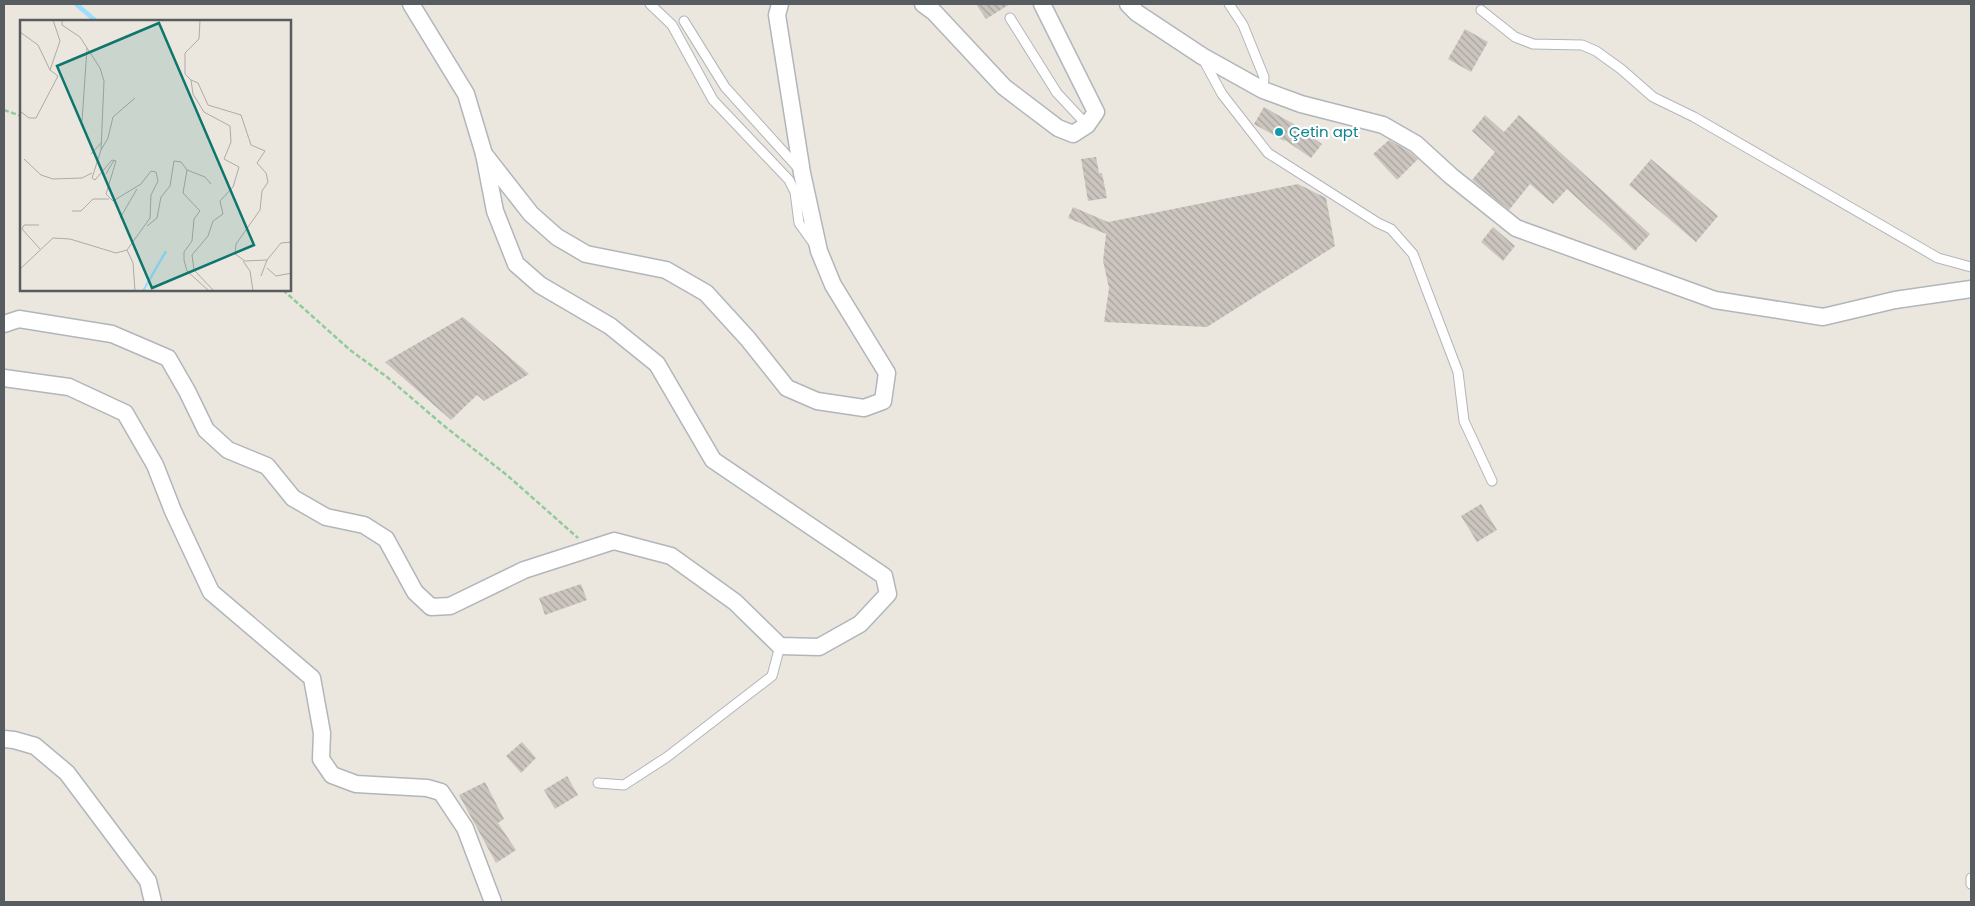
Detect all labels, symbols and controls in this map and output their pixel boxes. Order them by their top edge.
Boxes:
inset map [20,20,291,291]
place label: Çetin apt [1289,121,1358,142]
marker: Çetin apt [1273,126,1285,138]

